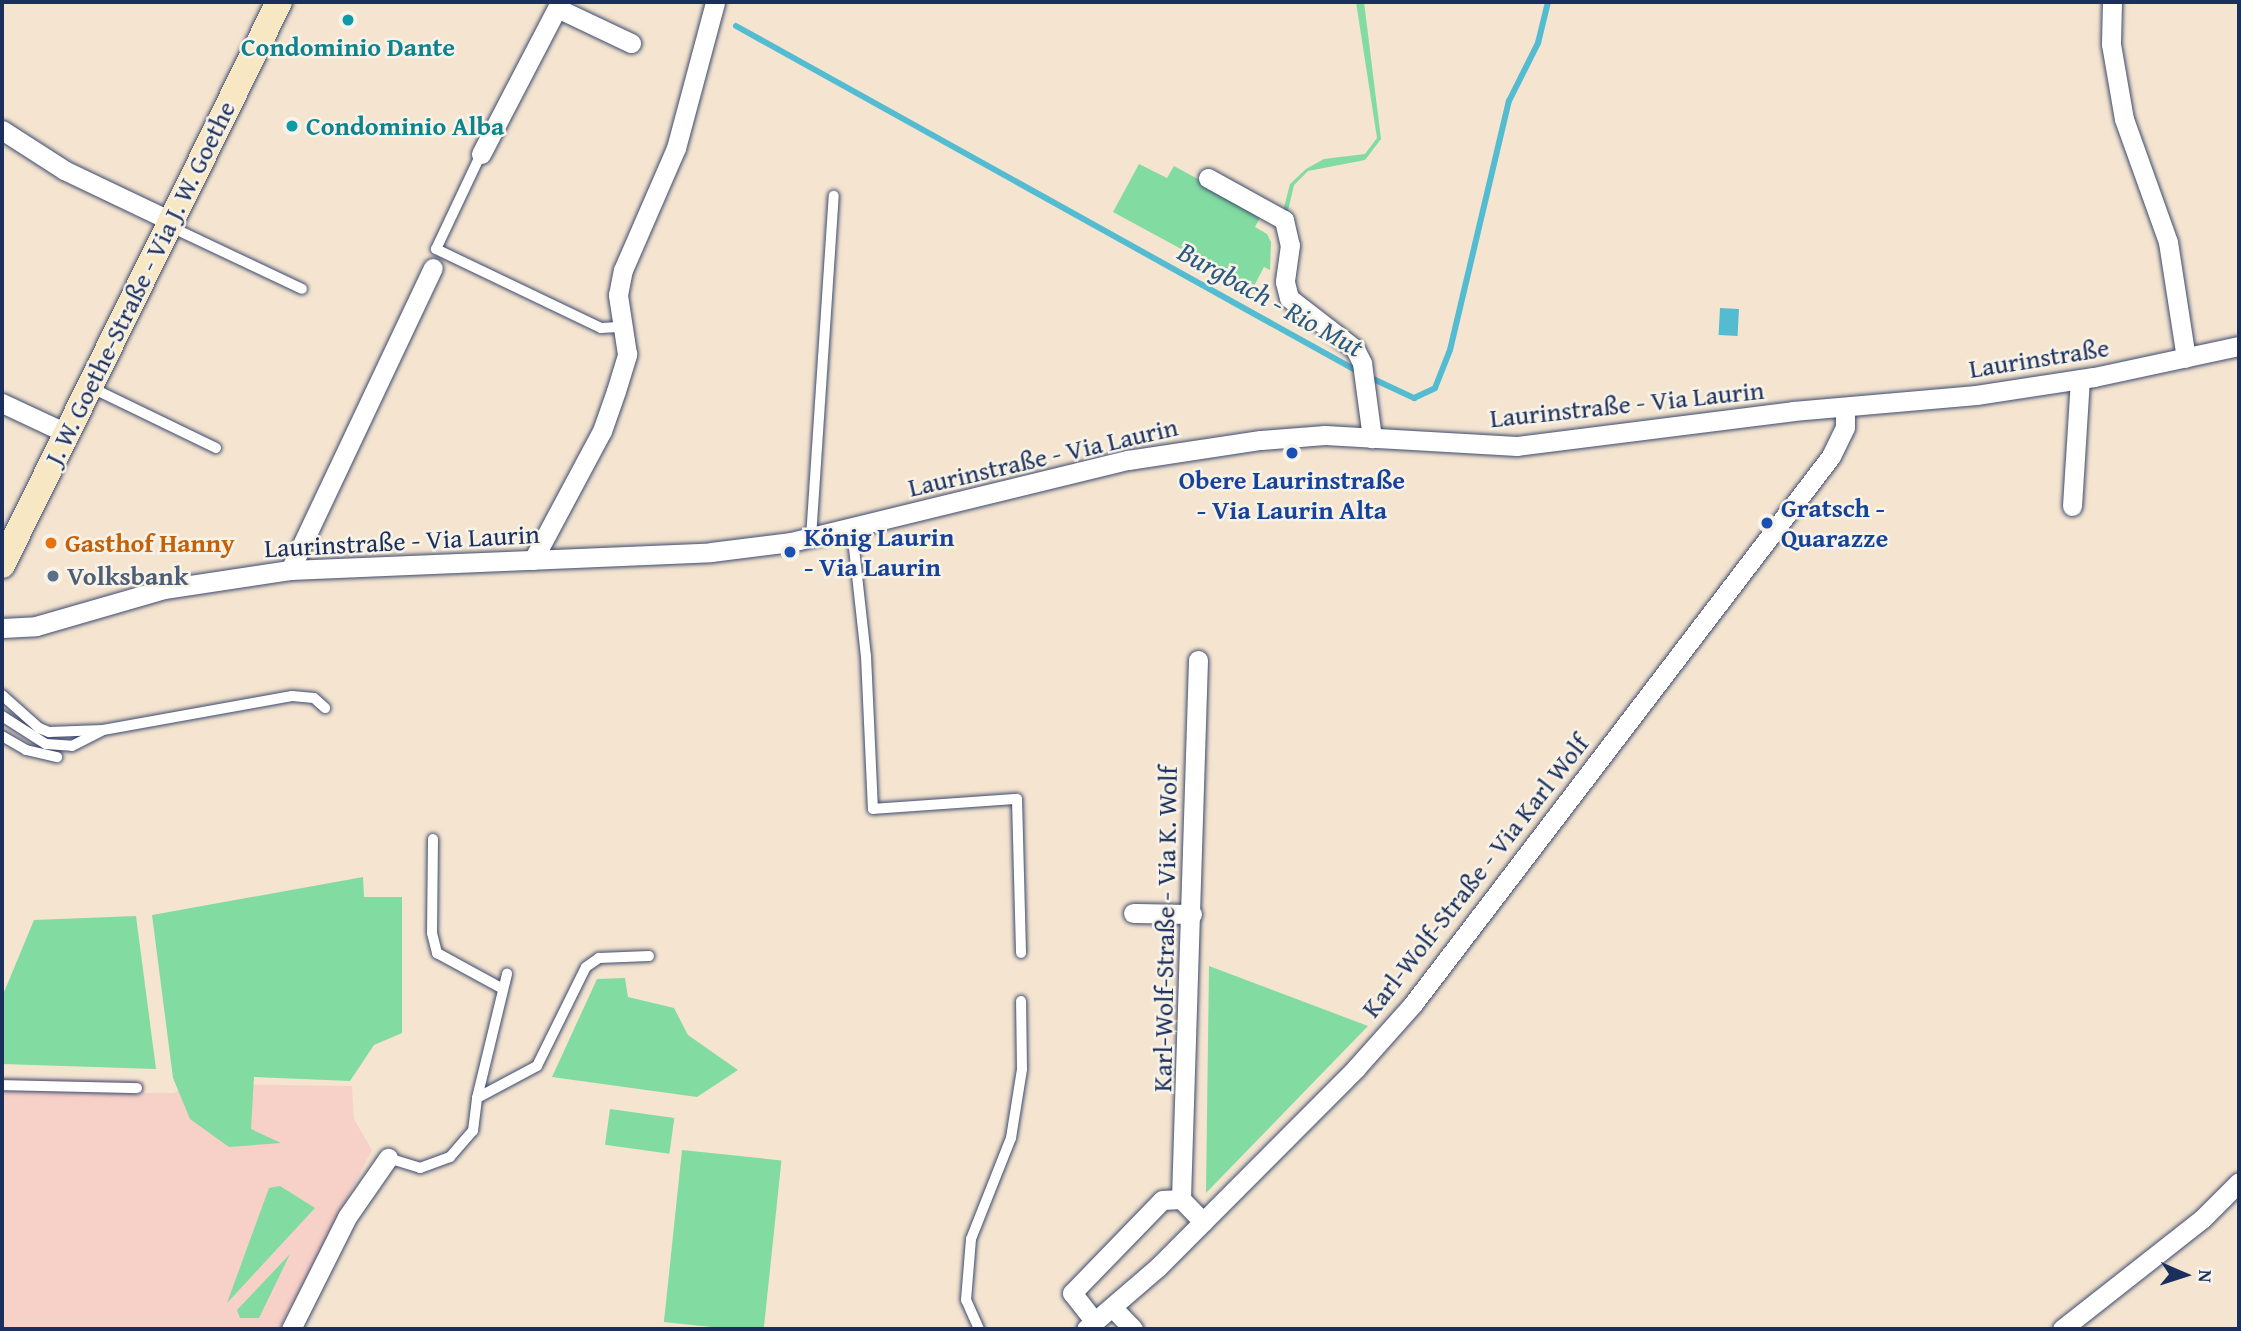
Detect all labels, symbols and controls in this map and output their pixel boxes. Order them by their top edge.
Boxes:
marker: Condominio Dante [340,12,356,28]
place label: Condominio Dante [241,31,455,63]
street label: J. W. Goethe-Straße - Via J. W. Goethe [38,96,242,470]
place label: Condominio Alba [306,110,504,142]
marker: Condominio Alba [284,118,300,134]
water label: Burgbach - Rio Mut [1172,234,1370,364]
street label: Laurinstraße [1967,332,2111,384]
street label: Laurinstraße - Via Laurin [1488,374,1766,434]
street label: Laurinstraße - Via Laurin [905,411,1181,503]
marker: Obere Laurinstraße - Via Laurin Alta [1284,445,1300,461]
place label: Obere Laurinstraße - Via Laurin Alta [1179,464,1405,526]
place label: Gratsch - Quarazze [1781,492,1888,554]
marker: Gratsch - Quarazze [1759,515,1775,531]
street label: Laurinstraße - Via Laurin [264,518,540,564]
place label: König Laurin - Via Laurin [804,521,954,582]
place label: Gasthof Hanny [65,527,235,559]
marker: Gasthof Hanny [43,535,59,551]
marker: König Laurin - Via Laurin [782,544,798,560]
place label: Volksbank [67,560,188,592]
marker: Volksbank [45,568,61,584]
street label: Karl-Wolf-Straße - Via Karl Wolf [1355,729,1595,1023]
street label: Karl-Wolf-Straße - Via K. Wolf [1147,766,1183,1092]
north arrow [2150,1240,2220,1310]
text: N [2192,1269,2220,1283]

